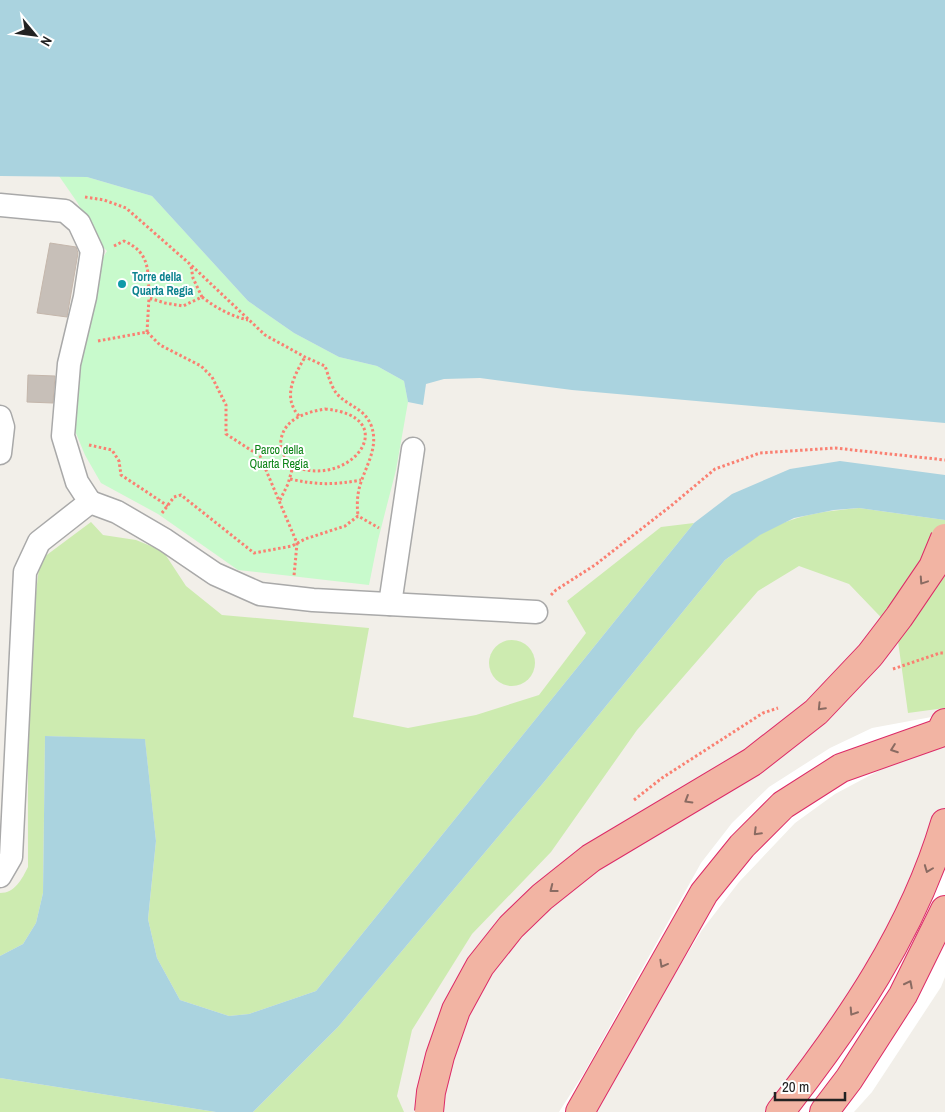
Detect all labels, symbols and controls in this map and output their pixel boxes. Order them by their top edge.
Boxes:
north arrow [10,10,60,60]
text: N [36,33,56,49]
place label: Torre della Quarta Regia [132,269,194,299]
marker: Torre della Quarta Regia [116,278,128,290]
park label: Parco della Quarta Regia [249,442,309,472]
one-way arrow [920,575,929,585]
one-way arrow [818,701,827,710]
one-way arrow [890,743,899,753]
one-way arrow [685,793,694,803]
one-way arrow [754,826,763,835]
one-way arrow [924,864,934,872]
one-way arrow [549,883,558,892]
one-way arrow [659,958,669,967]
one-way arrow [903,980,913,989]
one-way arrow [850,1006,859,1016]
scale bar [775,1070,845,1102]
text: 20 m [782,1076,809,1097]

